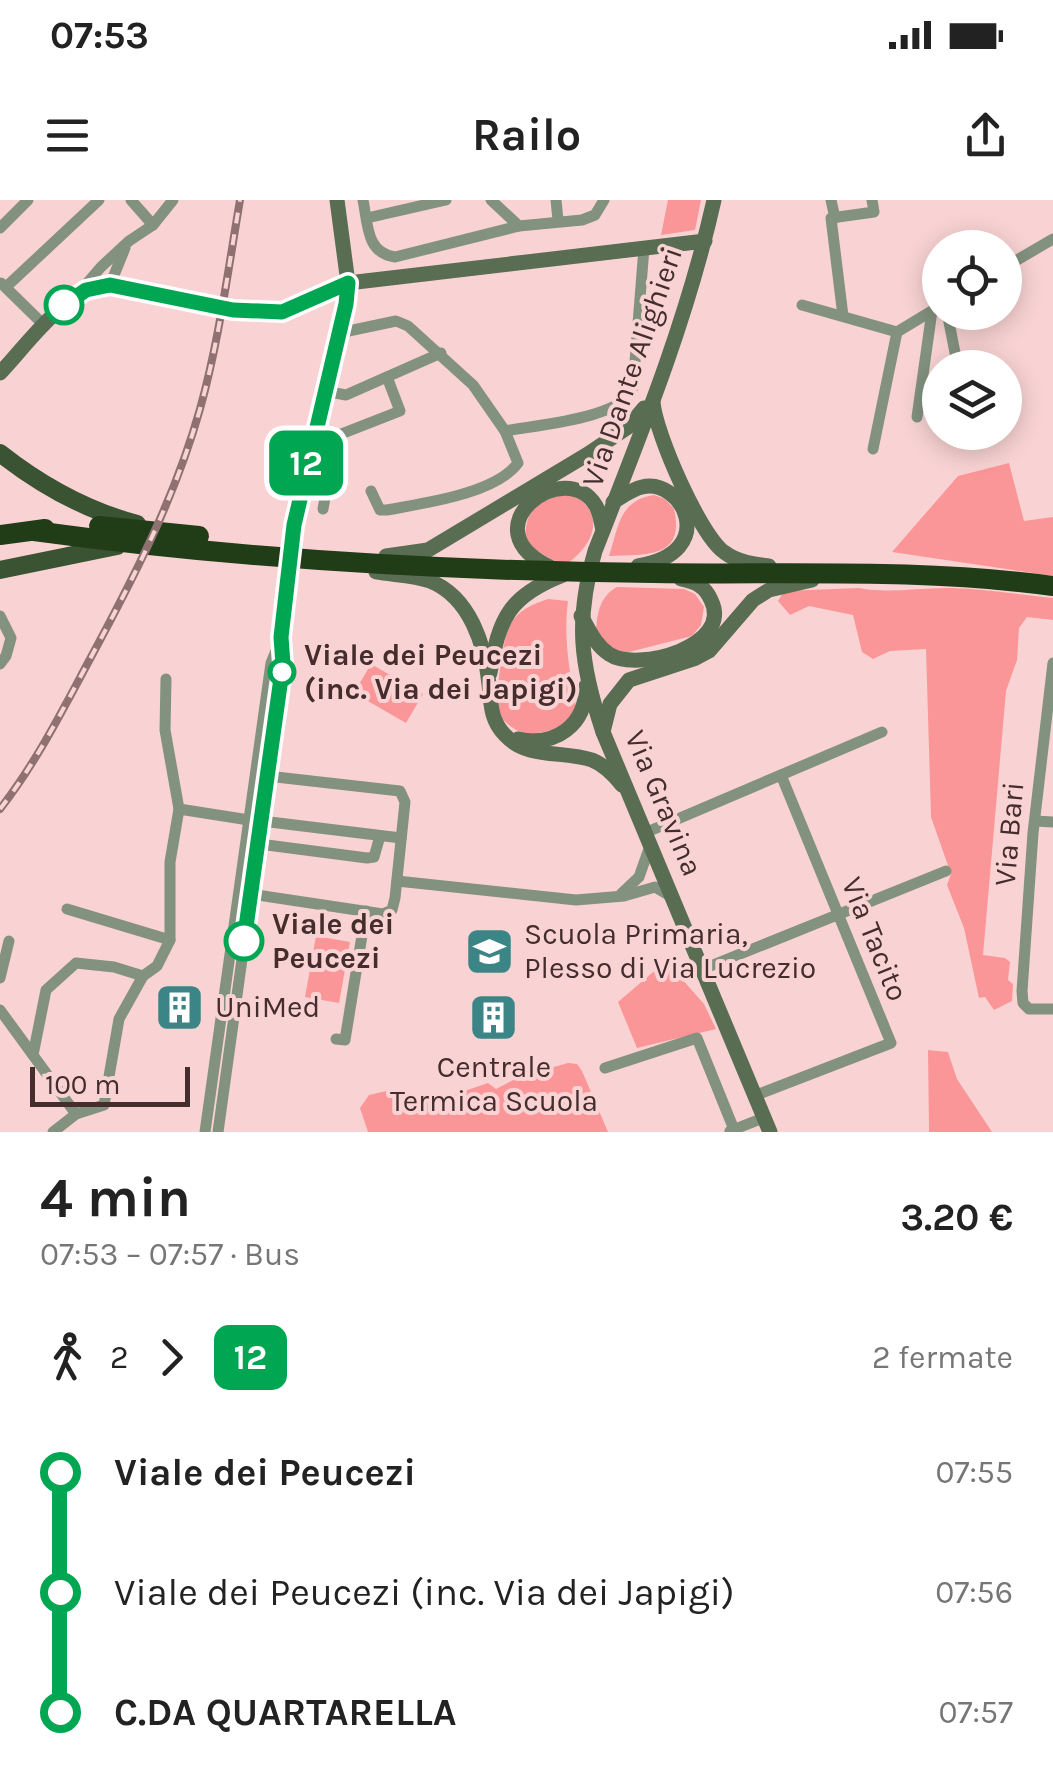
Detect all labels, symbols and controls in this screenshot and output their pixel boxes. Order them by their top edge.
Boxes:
text: 07:53 [50,13,149,58]
icon: menu [40,108,95,163]
icon: share [958,108,1013,163]
text: Railo [472,109,581,161]
map controls [922,230,1022,450]
button: locate [922,230,1022,330]
street label: Via Dante Alighieri [574,242,690,492]
unlabelled marker [45,286,83,324]
button: layers [922,350,1022,450]
line badge: 12 [261,430,351,496]
text: 12 [289,443,323,484]
place label: Viale dei Peucezi (inc. Via dei Japigi) [304,637,578,707]
marker: Viale dei Peucezi (inc. Via dei Japigi) [269,659,295,685]
street label: Via Gravina [617,725,711,881]
street label: Via Bari [987,780,1031,888]
street label: Via Tacito [834,872,916,1006]
place label: Viale dei Peucezi [272,906,394,976]
place label: Scuola Primaria, Plesso di Via Lucrezio [524,916,816,986]
marker: Viale dei Peucezi [225,922,263,960]
school or university icon: Scuola Primaria, Plesso di Via Lucrezio [463,925,515,977]
building icon: UniMed [154,981,206,1033]
place label: UniMed [215,989,320,1025]
building icon: Centrale Termica Scuola [468,992,520,1044]
place label: Centrale Termica Scuola [390,1049,598,1119]
scale bar [30,1062,190,1106]
text: 100 m [45,1068,120,1101]
text: 4 min [40,1166,191,1230]
text: 3.20 € [900,1195,1013,1240]
text: 07:53 – 07:57 · Bus [40,1236,300,1273]
icon: walk [40,1330,95,1385]
icon: forward [144,1330,199,1385]
text: 12 [234,1337,267,1378]
text: 2 [110,1339,129,1376]
text: 2 fermate [872,1339,1013,1376]
text: Viale dei Peucezi [114,1450,416,1495]
text: 07:55 [935,1454,1013,1491]
text: Viale dei Peucezi (inc. Via dei Japigi) [114,1570,735,1615]
text: 07:56 [935,1574,1013,1611]
text: C.DA QUARTARELLA [114,1690,457,1735]
text: 07:57 [939,1694,1013,1731]

